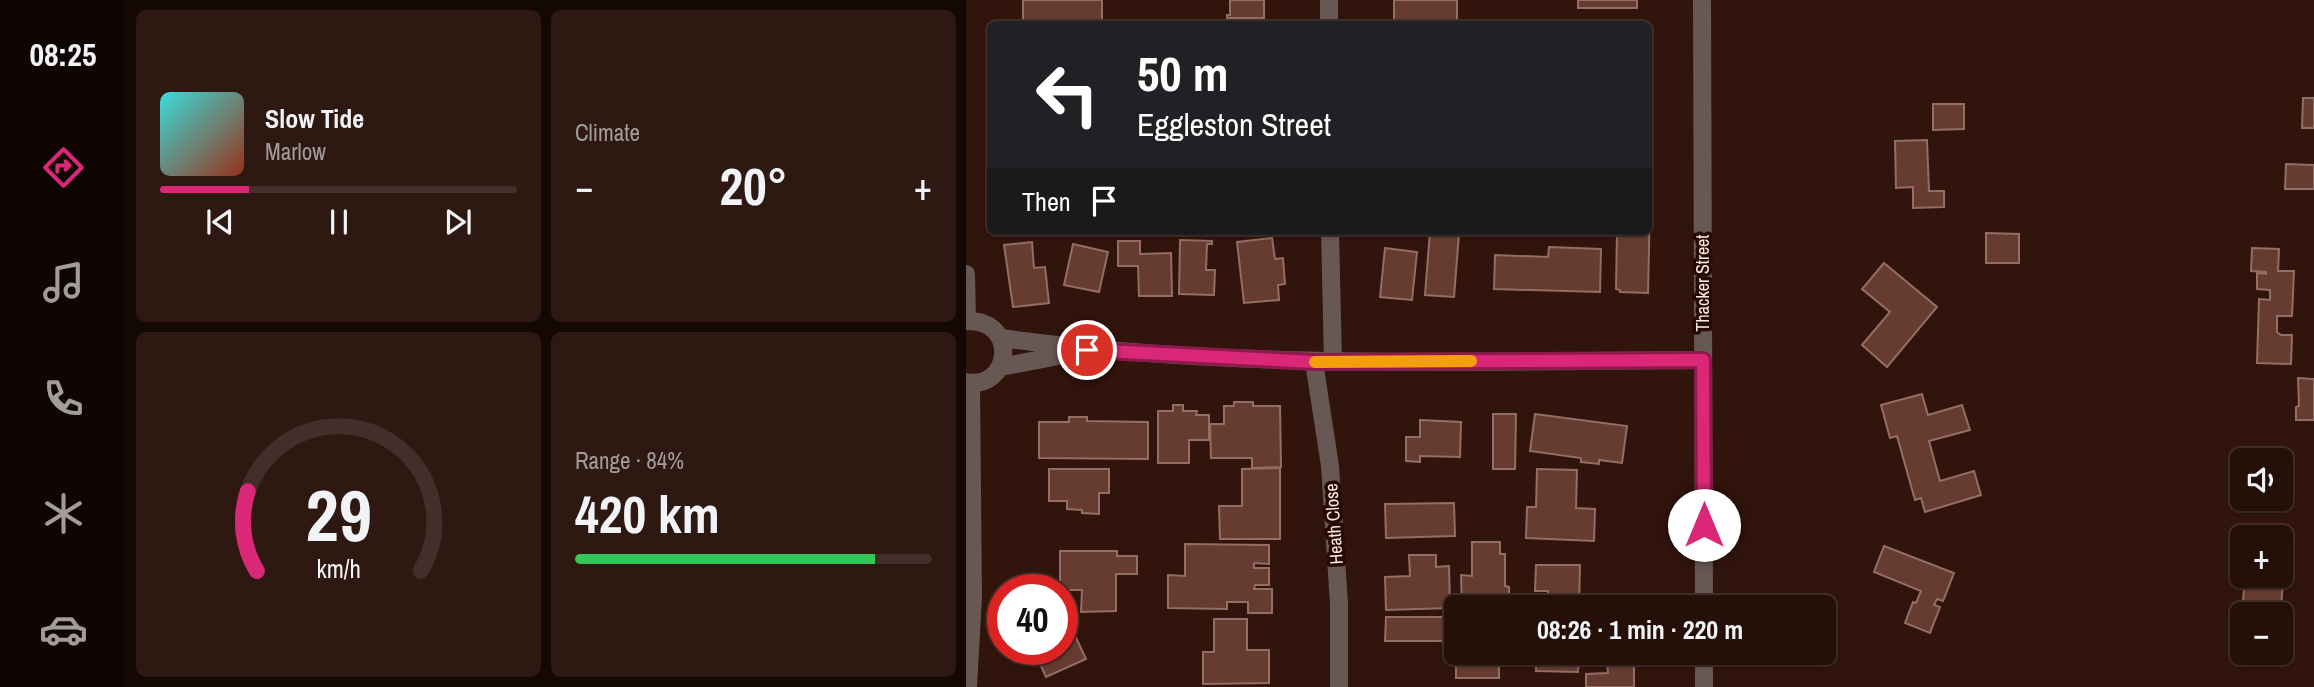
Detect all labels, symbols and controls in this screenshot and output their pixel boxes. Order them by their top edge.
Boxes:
text: 08:25 [29,33,97,76]
text: 50 m [1137,40,1229,106]
icon: left [1022,49,1113,140]
text: Slow Tide [265,101,364,136]
text: Eggleston Street [1137,103,1331,146]
text: Climate [575,117,640,148]
text: Marlow [265,136,326,167]
icon: directions [39,143,88,192]
text: 20° [719,151,788,221]
text: − [575,161,593,212]
text: + [914,161,932,212]
icon: arrive [1085,182,1123,220]
text: Then [1022,184,1071,219]
icon: previous [201,203,239,241]
icon: pause [320,203,358,241]
icon: next [439,203,477,241]
street label: Thacker Street [1690,235,1715,331]
icon: music [39,258,88,307]
pin [1057,320,1117,380]
icon: arrive [1068,331,1106,369]
icon: phone [39,374,88,423]
text: Range · 84% [575,445,684,476]
map controls [2230,448,2293,665]
button: sound [2230,448,2293,511]
text: 29 [305,466,372,564]
text: 420 km [575,479,720,549]
street label: Heath Close [1318,483,1349,565]
position arrow [1667,488,1741,562]
icon: climate [39,489,88,538]
button: + [2230,525,2293,588]
text: km/h [316,551,361,585]
speed limit sign: 40 [987,574,1078,665]
button: − [2230,602,2293,665]
icon: car [39,605,88,654]
text: 08:26 · 1 min · 220 m [1537,612,1743,647]

